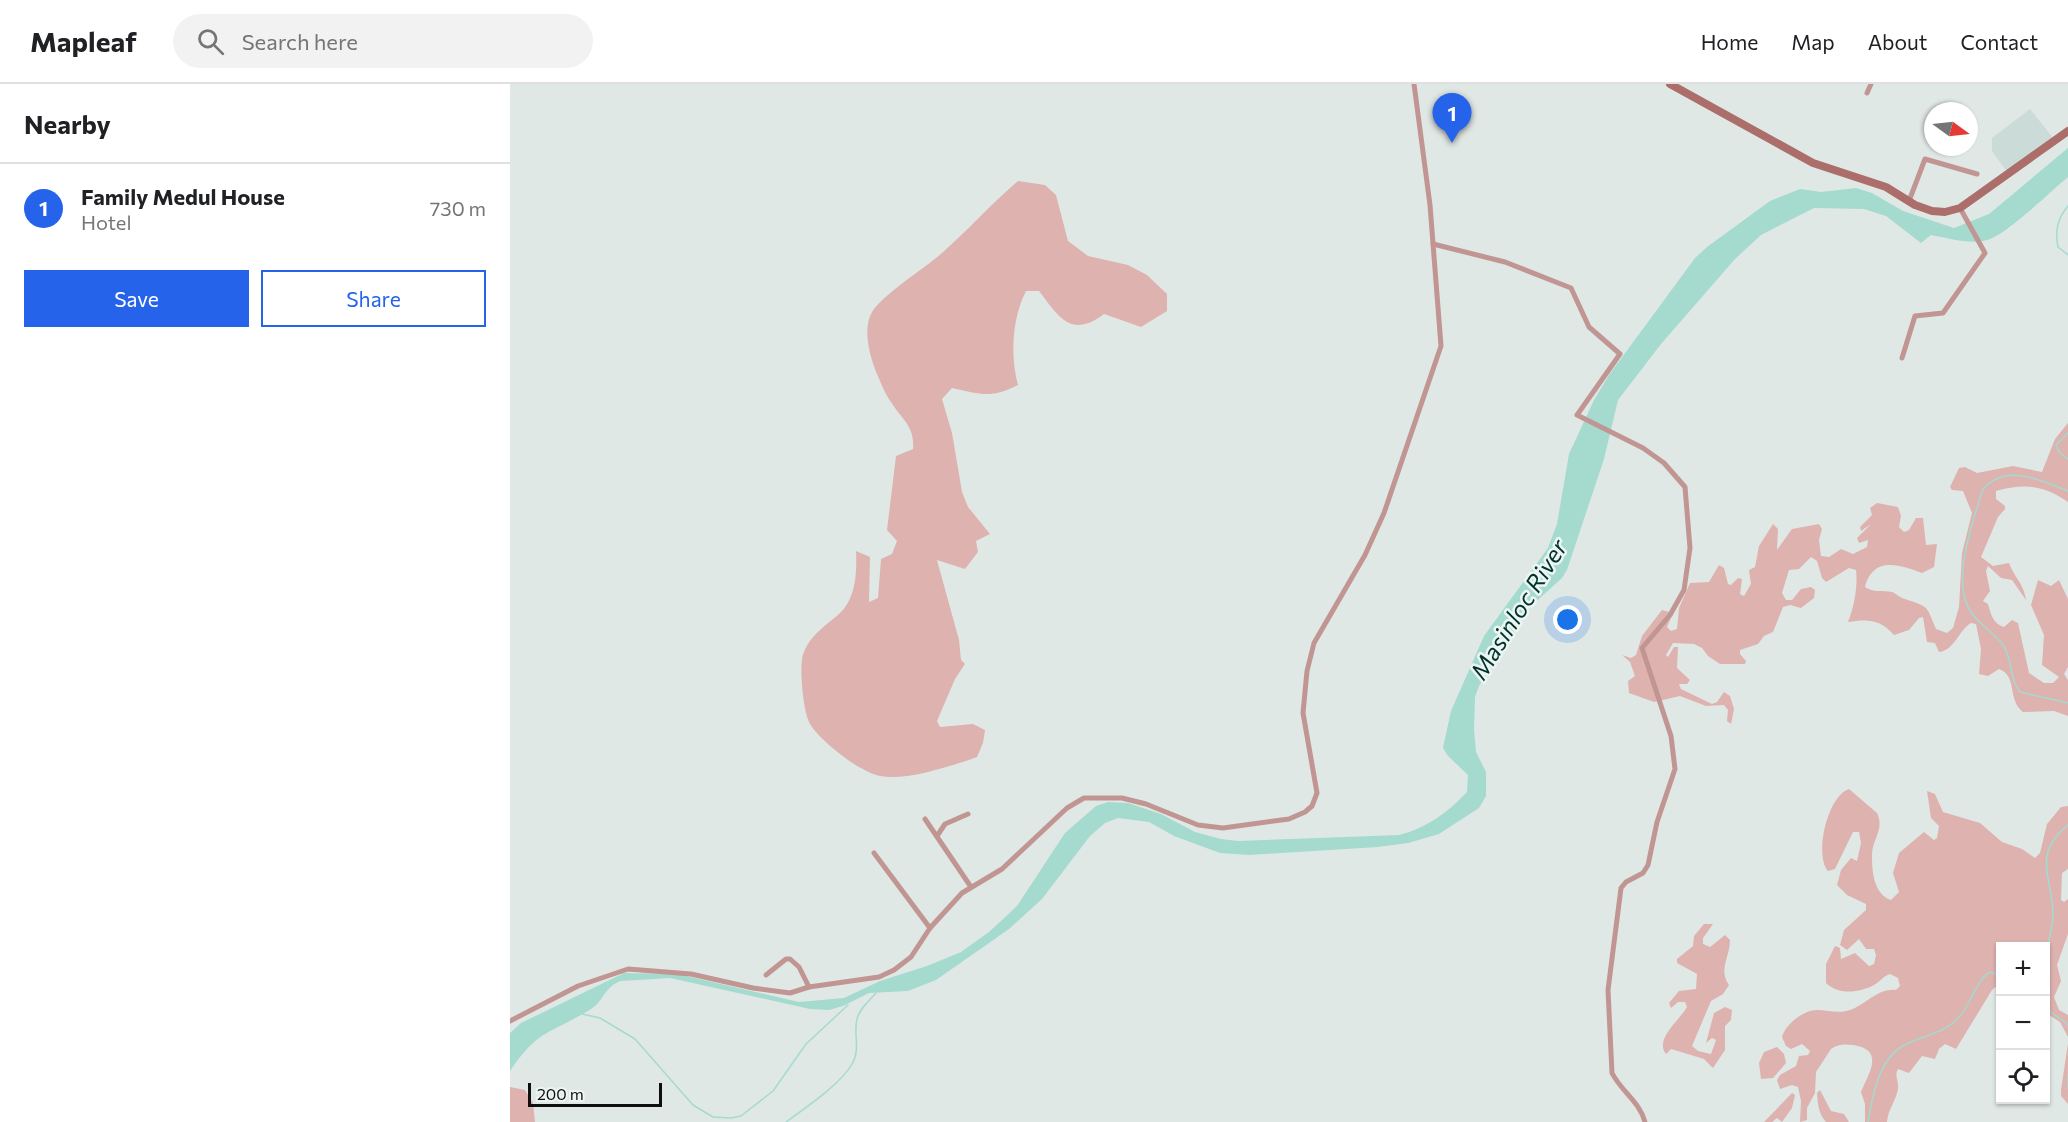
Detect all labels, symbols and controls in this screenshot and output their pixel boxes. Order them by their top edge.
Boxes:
search box [173,14,593,68]
text: Mapleaf [30,24,137,58]
icon: search [194,25,227,58]
text: Search here [242,28,358,55]
text: Home [1701,29,1758,54]
text: Map [1791,29,1835,54]
text: About [1868,29,1927,54]
text: Contact [1960,29,2038,54]
pin: 1 [1432,94,1472,143]
north arrow [1924,102,1978,156]
text: Nearby [24,108,111,139]
text: Family Medul House [81,183,285,210]
text: 1 [39,196,48,220]
text: 730 m [430,196,486,220]
text: Hotel [81,210,131,234]
button: Save [24,270,249,327]
button: Share [261,270,486,327]
water label: Masinloc River [1463,532,1573,684]
your location [1553,605,1582,634]
map controls [1996,942,2050,1104]
button: + [1996,942,2050,996]
button: − [1996,996,2050,1050]
button: locate [1996,1050,2050,1104]
scale bar [528,1080,662,1108]
text: 200 m [537,1084,584,1103]

